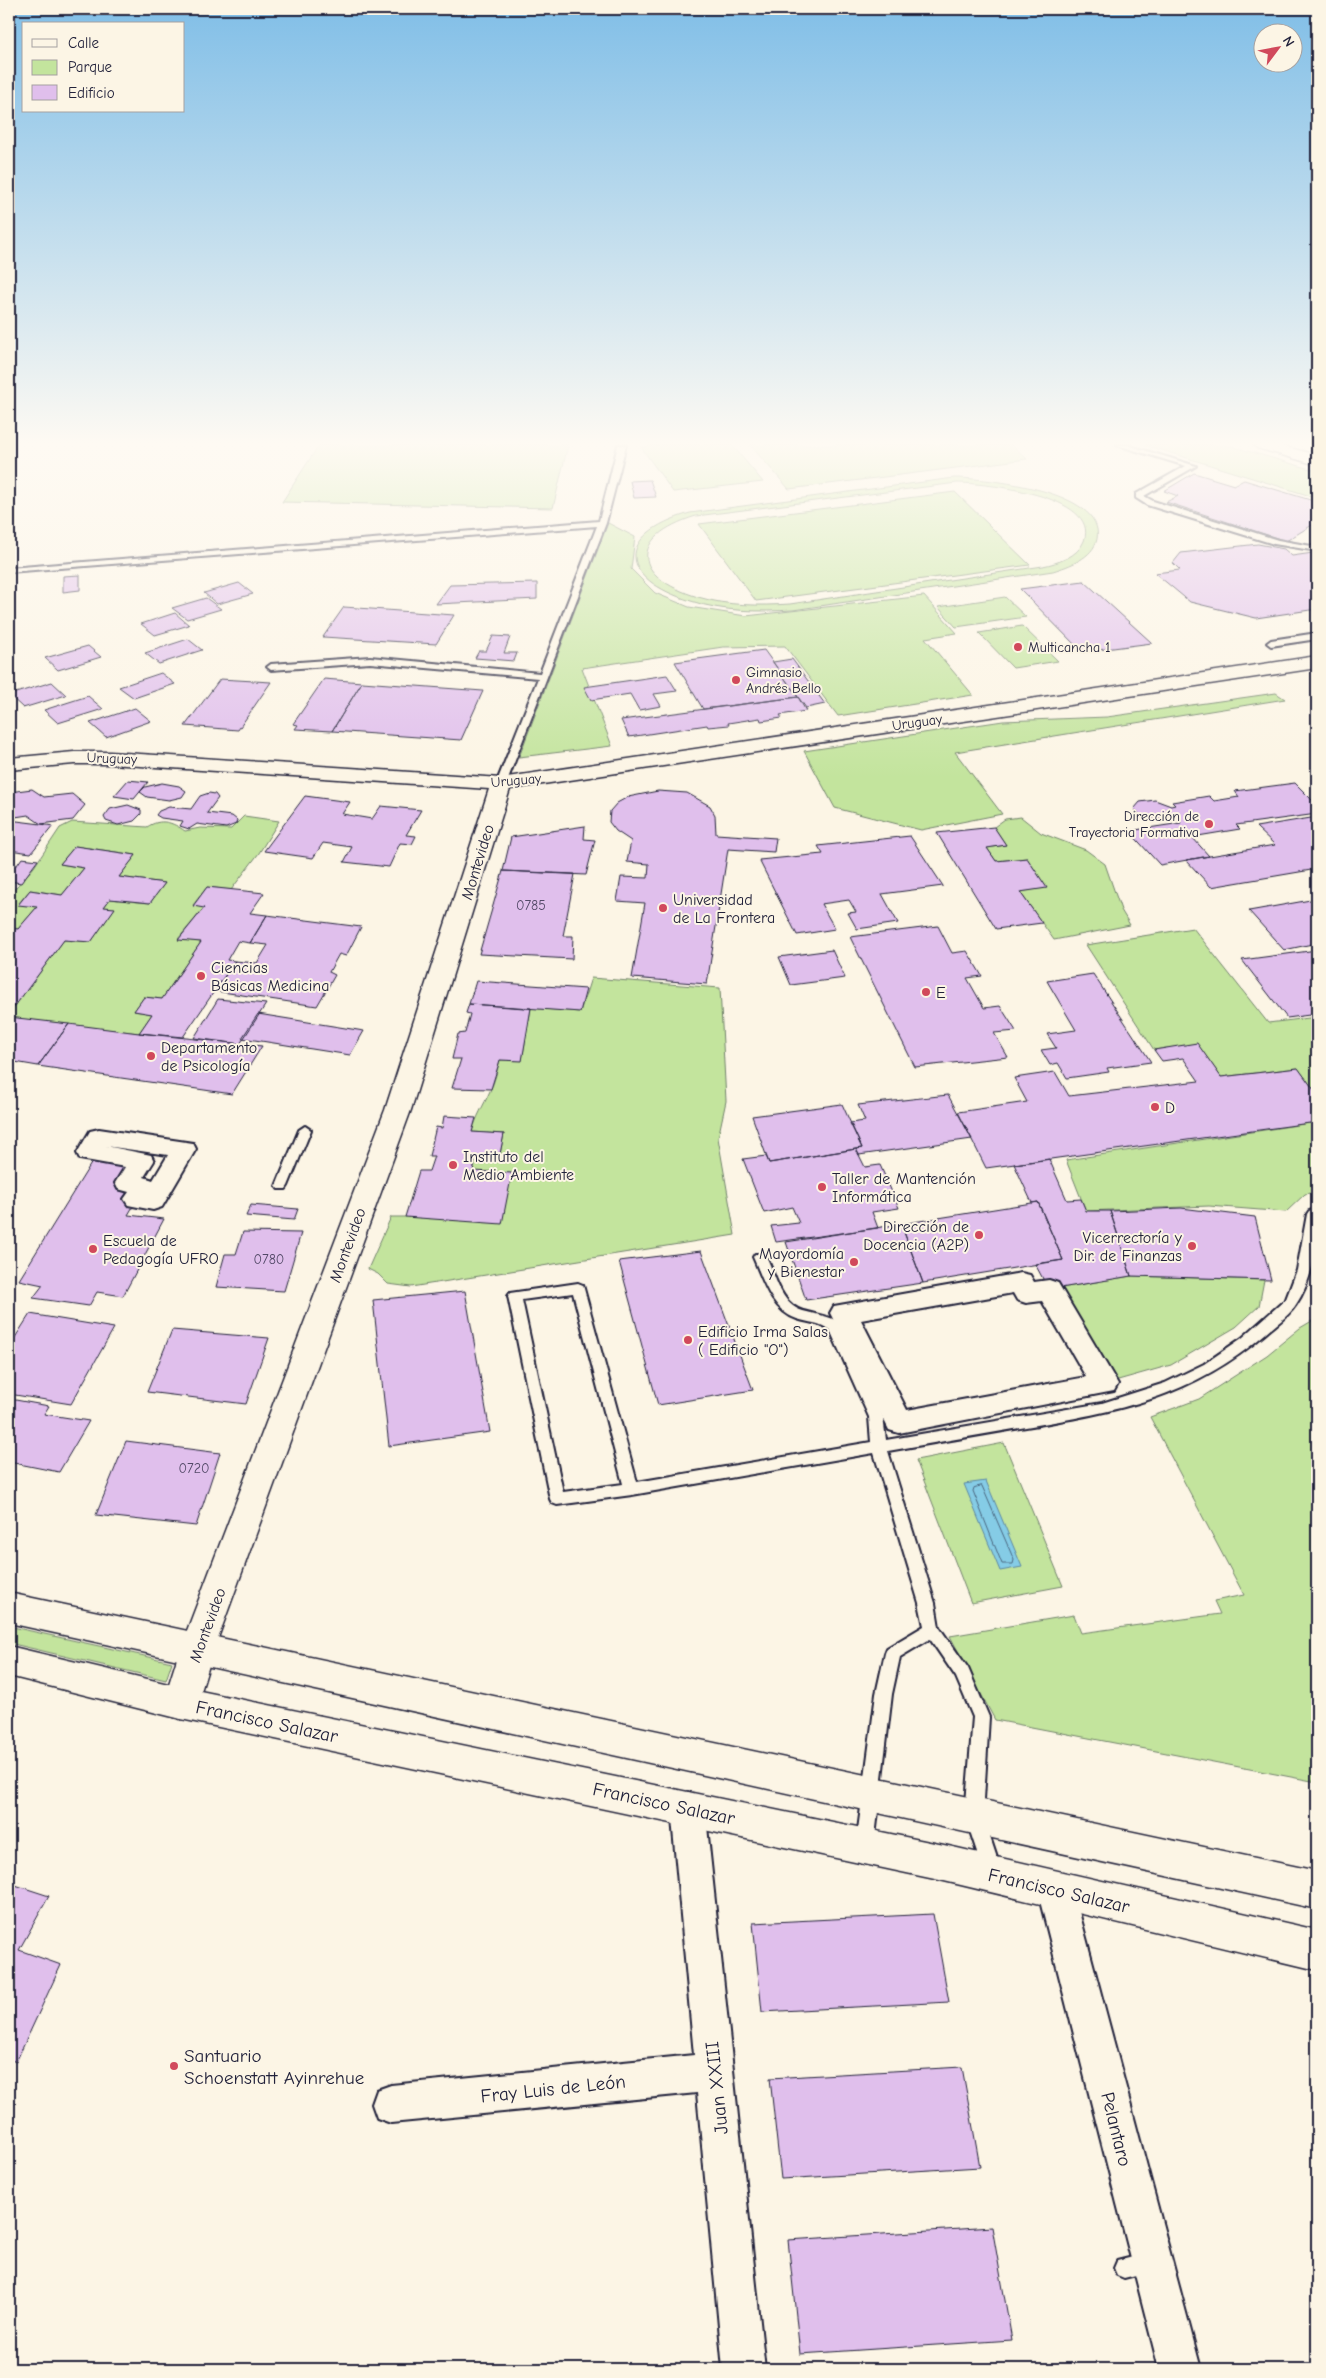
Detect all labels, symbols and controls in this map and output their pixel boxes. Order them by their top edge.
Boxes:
legend [22,22,185,112]
north arrow [1254,22,1304,72]
text: N [1279,33,1298,50]
text: Calle [68,34,100,52]
text: Parque [68,58,113,76]
text: Edificio [68,84,115,102]
place label: Multicancha 1 [1028,639,1111,656]
marker: Multicancha 1 [1012,641,1024,653]
place label: Gimnasio Andrés Bello [746,664,821,697]
marker: Gimnasio Andrés Bello [730,674,742,686]
street label: Uruguay [891,710,944,734]
street label: Uruguay [86,749,138,768]
street label: Uruguay [490,770,543,791]
place label: Dirección de Trayectoria Formativa [1069,808,1199,841]
marker: Dirección de Trayectoria Formativa [1203,818,1215,830]
street label: Montevideo [458,822,498,902]
place label: Universidad de La Frontera [673,891,775,927]
house number: 0785 [516,897,546,914]
marker: Universidad de La Frontera [657,902,669,914]
place label: Ciencias Básicas Medicina [211,959,329,995]
marker: Ciencias Básicas Medicina [195,970,207,982]
place label: E [936,984,946,1002]
marker: E [920,986,932,998]
place label: Departamento de Psicología [161,1039,257,1075]
marker: Departamento de Psicología [145,1050,157,1062]
place label: D [1165,1099,1175,1117]
marker: D [1149,1101,1161,1113]
place label: Instituto del Medio Ambiente [463,1148,574,1184]
marker: Instituto del Medio Ambiente [447,1159,459,1171]
place label: Taller de Mantención Informática [832,1170,976,1206]
marker: Taller de Mantención Informática [816,1181,828,1193]
street label: Montevideo [326,1206,370,1285]
place label: Dirección de Docencia (A2P) [863,1218,969,1254]
marker: Dirección de Docencia (A2P) [973,1229,985,1241]
place label: Vicerrectoría y Dir. de Finanzas [1074,1229,1183,1265]
place label: Escuela de Pedagogía UFRO [103,1232,219,1268]
marker: Vicerrectoría y Dir. de Finanzas [1186,1240,1198,1252]
marker: Escuela de Pedagogía UFRO [87,1243,99,1255]
place label: Mayordomía y Bienestar [759,1245,845,1281]
house number: 0780 [254,1251,284,1268]
marker: Mayordomía y Bienestar [848,1256,860,1268]
place label: Edificio Irma Salas ( Edificio "O") [698,1323,828,1359]
marker: Edificio Irma Salas ( Edificio "O") [682,1334,694,1346]
house number: 0720 [179,1460,210,1477]
street label: Montevideo [186,1586,230,1665]
street label: Francisco Salazar [194,1696,340,1748]
street label: Francisco Salazar [591,1778,737,1830]
street label: Francisco Salazar [986,1864,1132,1918]
street label: Juan XXIII [701,2040,733,2136]
place label: Santuario Schoenstatt Ayinrehue [184,2045,364,2089]
marker: Santuario Schoenstatt Ayinrehue [168,2060,180,2072]
street label: Fray Luis de León [480,2070,627,2108]
street label: Pelantaro [1096,2090,1136,2169]

